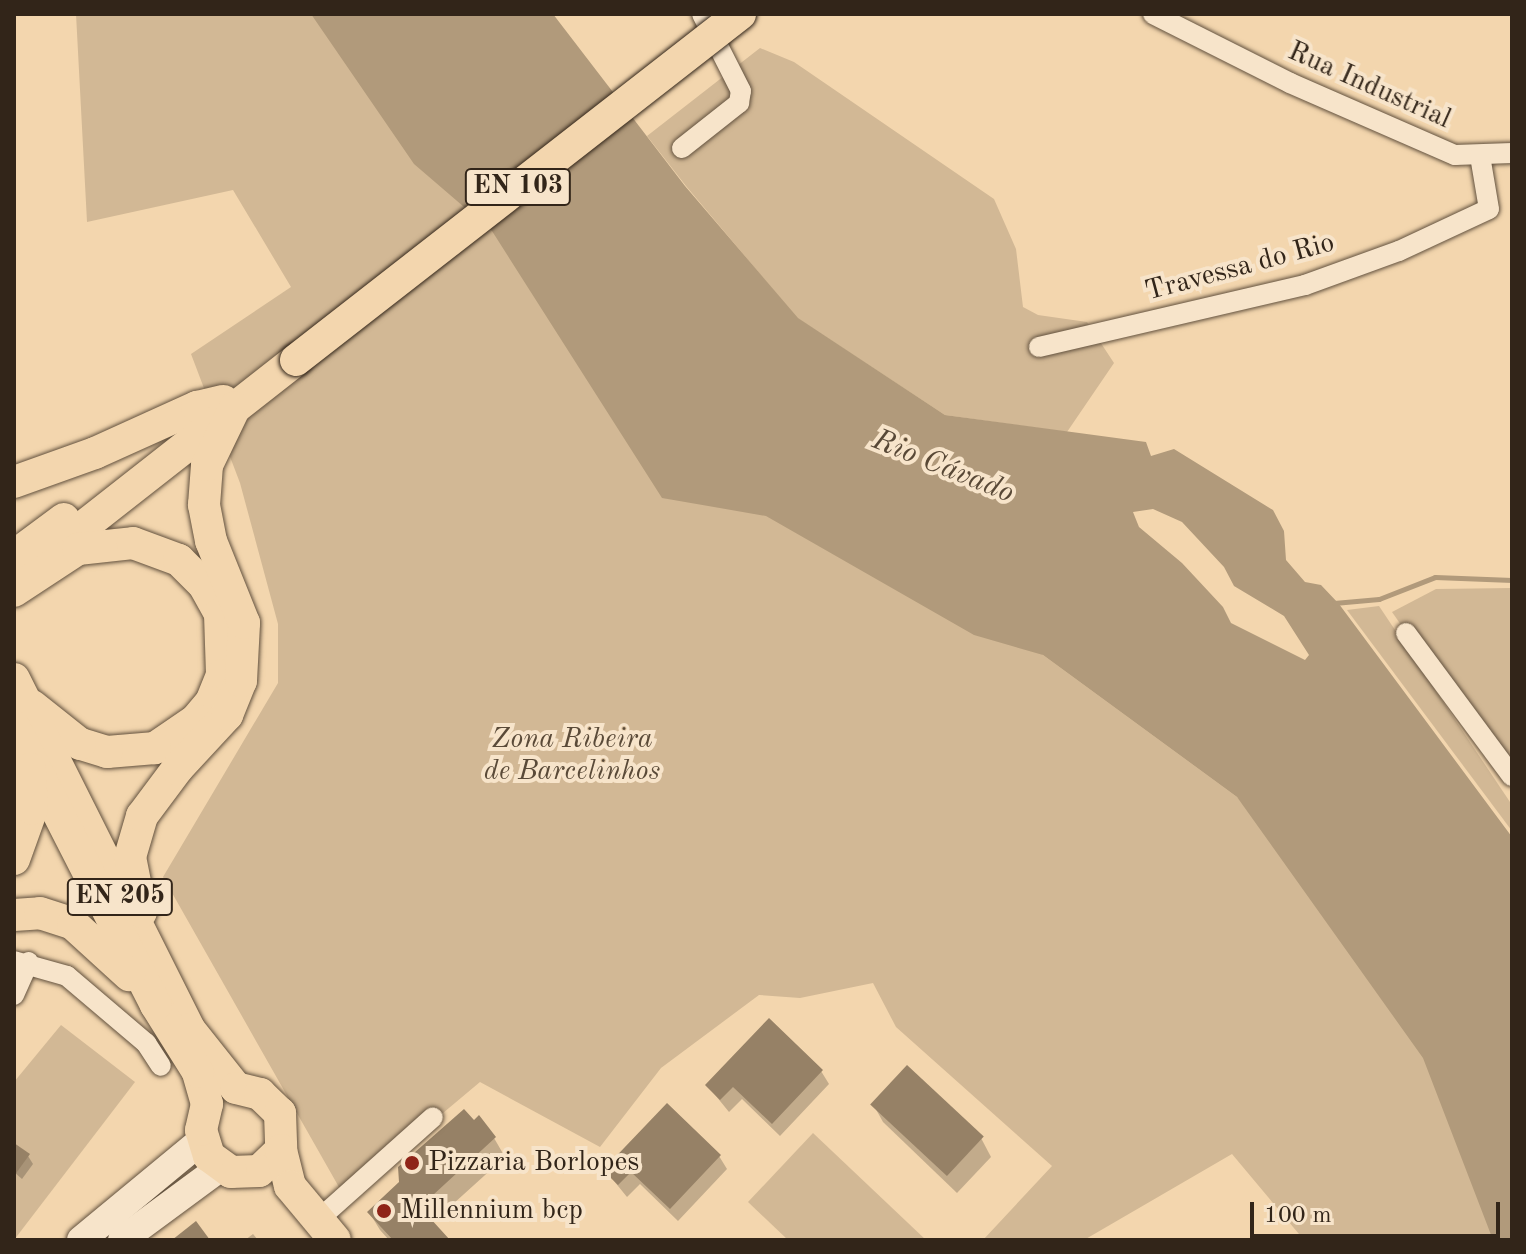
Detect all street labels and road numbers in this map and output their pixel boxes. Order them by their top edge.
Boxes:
street label: Rua Industrial [1282,35,1456,137]
road number: EN 103 [464,165,572,209]
street label: Travessa do Rio [1142,227,1338,309]
road number: EN 205 [66,875,174,919]

